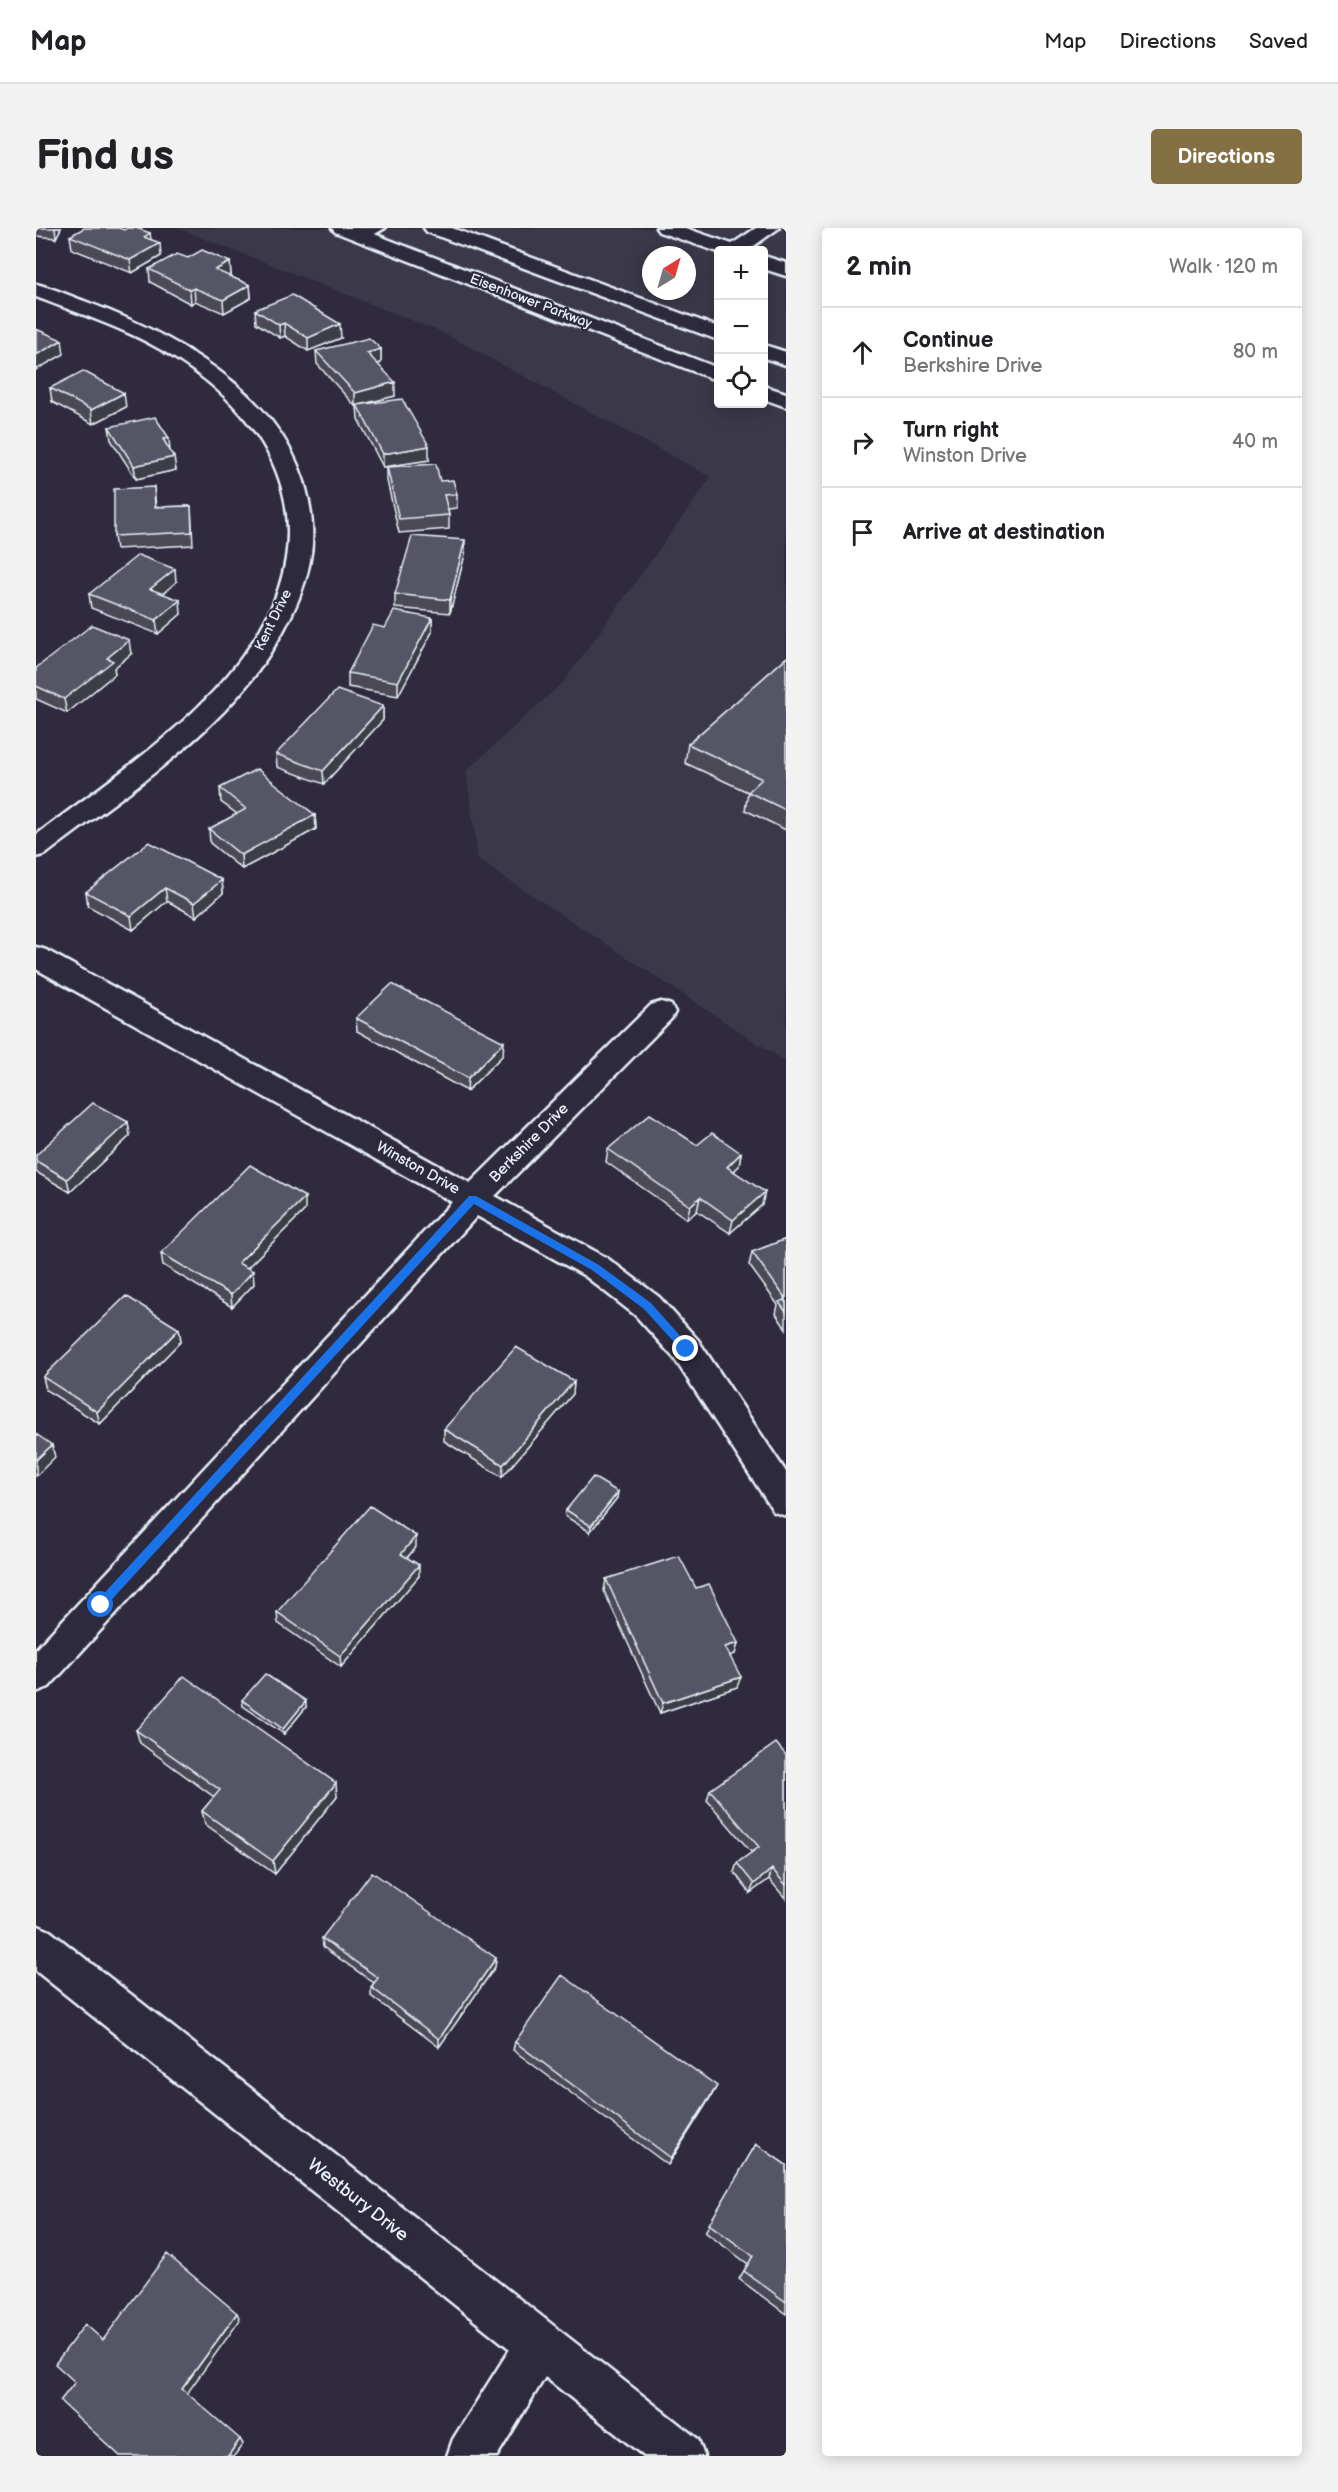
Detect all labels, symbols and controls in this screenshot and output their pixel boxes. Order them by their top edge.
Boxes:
text: Map [30,25,86,58]
text: Map [1044,29,1087,54]
text: Directions [1120,29,1216,54]
text: Saved [1249,29,1308,54]
button: Directions [1151,129,1302,184]
text: Find us [36,131,174,182]
north arrow [642,246,696,300]
map controls [714,246,768,408]
button: + [714,246,768,300]
text: 2 min [846,252,912,283]
text: Walk · 120 m [1169,255,1278,279]
street label: Eisenhower Parkway [468,270,595,332]
button: − [714,300,768,354]
text: Continue [903,327,993,354]
icon: ahead [846,336,879,369]
text: 80 m [1233,340,1278,364]
button: locate [714,354,768,408]
text: Berkshire Drive [903,354,1042,378]
text: Turn right [903,417,999,444]
icon: right [846,426,879,459]
text: 40 m [1232,430,1278,454]
text: Winston Drive [903,444,1027,468]
icon: arrive [846,516,879,549]
text: Arrive at destination [903,519,1105,546]
street label: Kent Drive [251,587,295,653]
street label: Berkshire Drive [485,1099,573,1187]
street label: Winston Drive [373,1137,463,1199]
route end [672,1335,698,1361]
route start [87,1591,113,1617]
street label: Westbury Drive [303,2154,413,2246]

